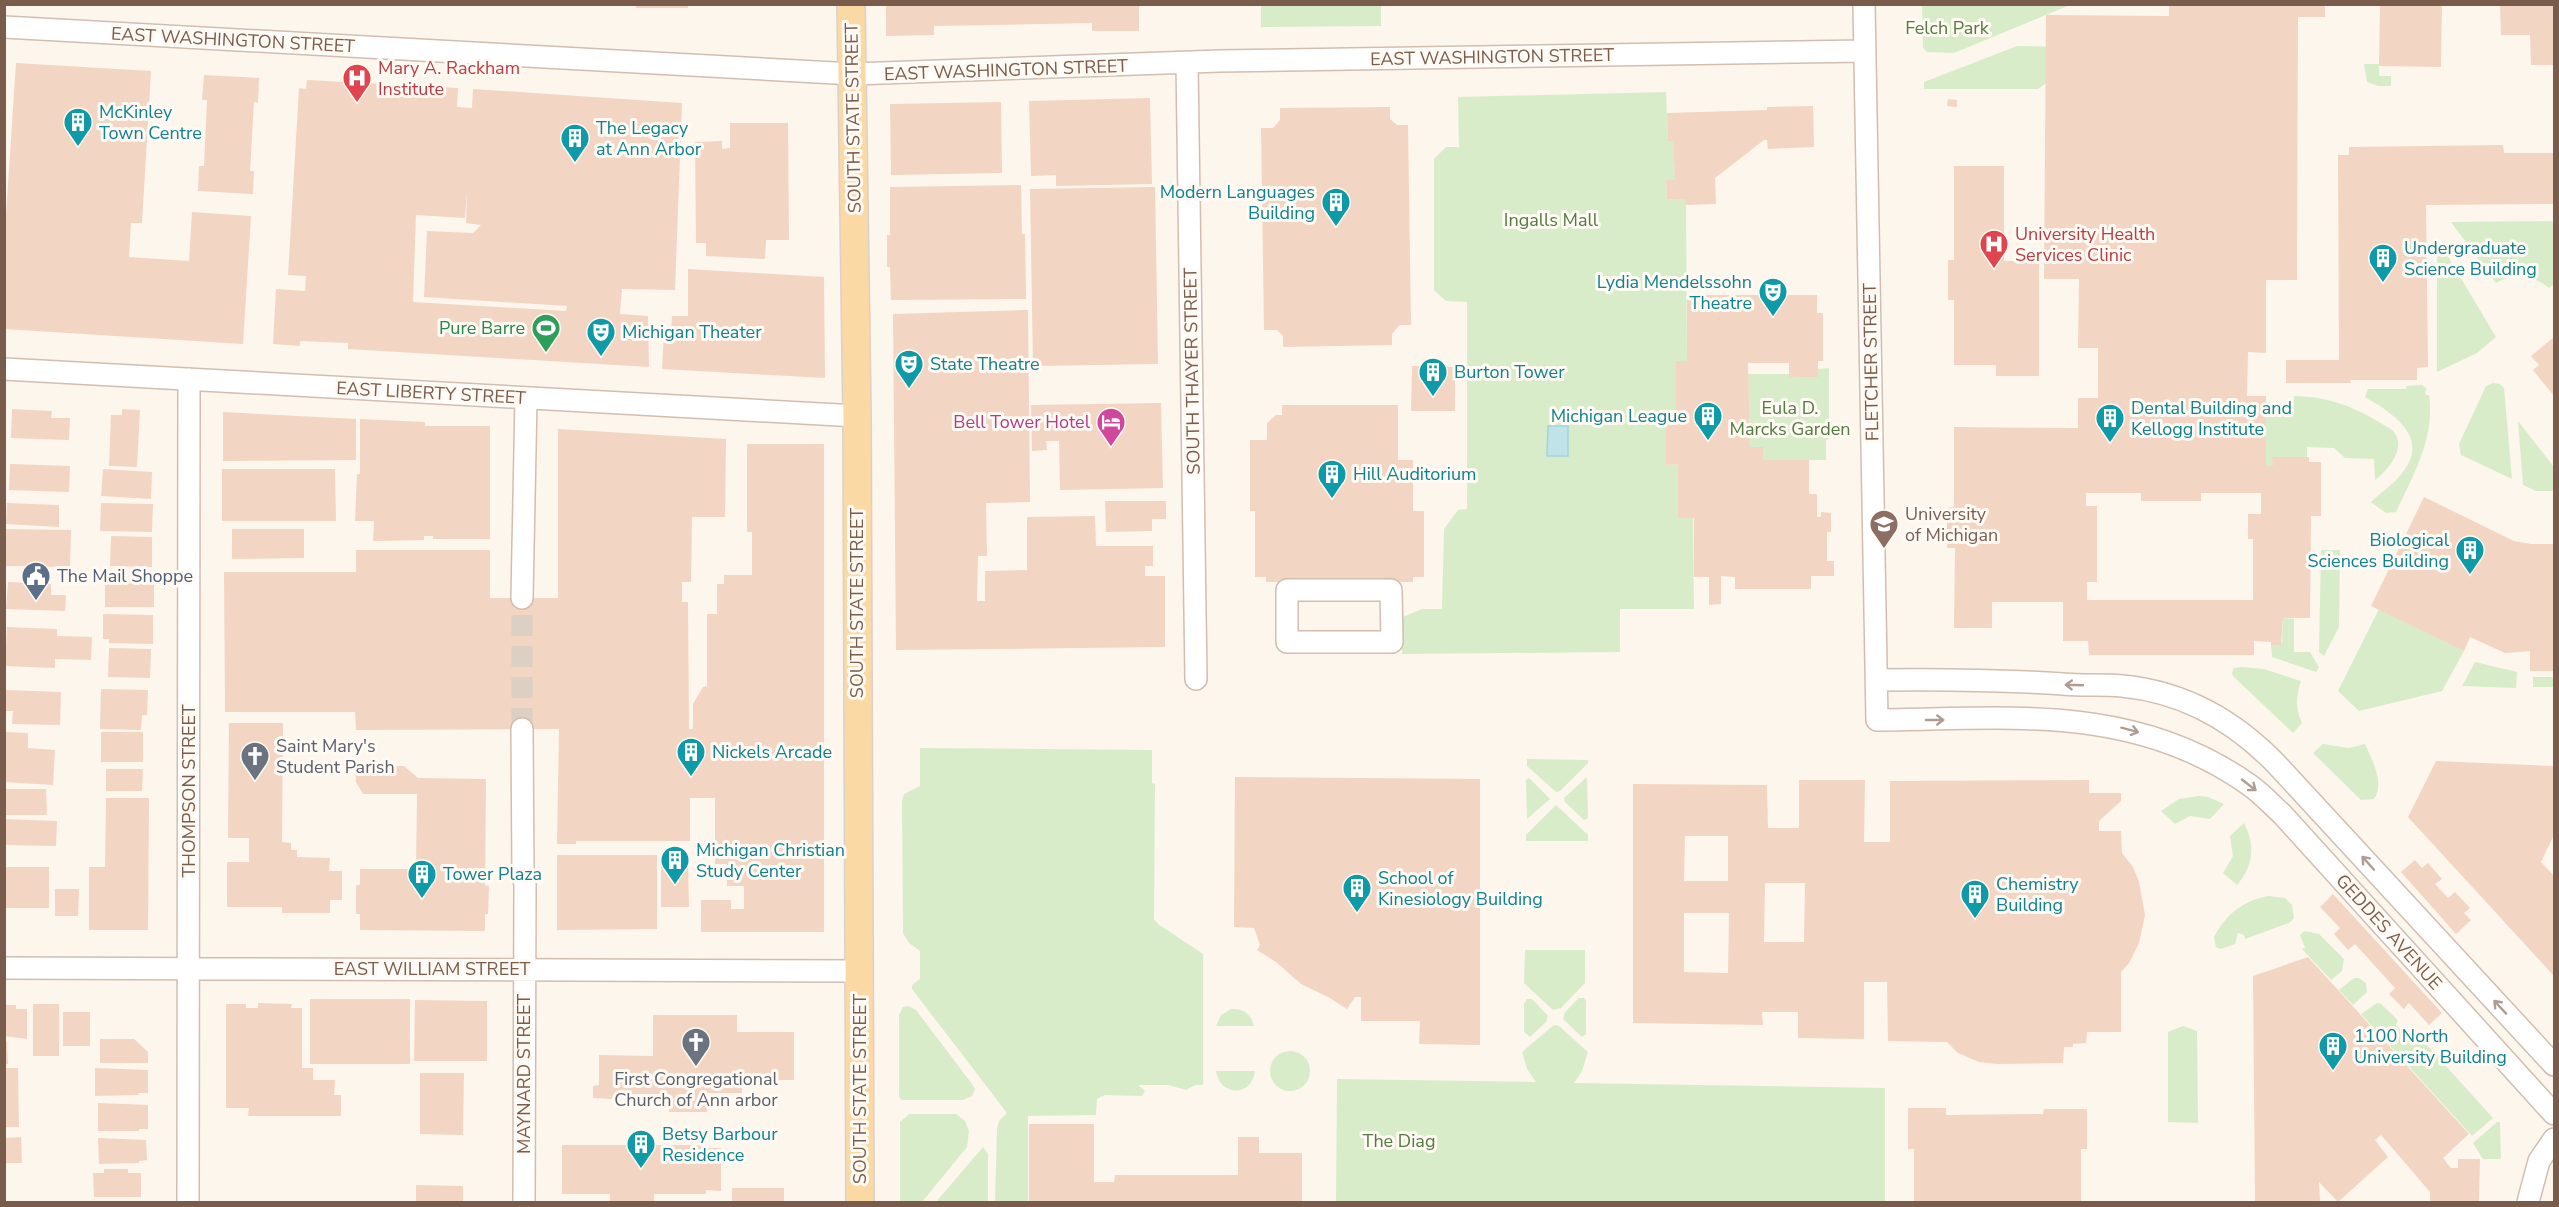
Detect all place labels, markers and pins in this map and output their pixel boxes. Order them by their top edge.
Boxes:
place label: Mary A. Rackham Institute [378,56,520,101]
hospital icon: Mary A. Rackham Institute [341,62,373,104]
place label: McKinley Town Centre [99,100,202,145]
building icon: McKinley Town Centre [62,106,94,148]
place label: The Legacy at Ann Arbor [596,116,702,161]
building icon: The Legacy at Ann Arbor [559,122,591,164]
place label: Modern Languages Building [1160,180,1315,225]
building icon: Modern Languages Building [1320,186,1352,228]
place label: University Health Services Clinic [2015,222,2155,267]
hospital icon: University Health Services Clinic [1978,228,2010,270]
place label: Undergraduate Science Building [2404,236,2537,281]
building icon: Undergraduate Science Building [2367,242,2399,284]
place label: Lydia Mendelssohn Theatre [1597,270,1752,315]
theatre icon: Lydia Mendelssohn Theatre [1757,276,1789,318]
sports icon: Pure Barre [530,312,562,354]
place label: Pure Barre [439,316,525,340]
theatre icon: Michigan Theater [585,316,617,358]
place label: Michigan Theater [622,320,762,344]
theatre icon: State Theatre [893,348,925,390]
place label: State Theatre [930,352,1040,376]
building icon: Burton Tower [1417,356,1449,398]
place label: Burton Tower [1454,360,1565,384]
place label: Dental Building and Kellogg Institute [2131,396,2292,441]
building icon: Michigan League [1692,400,1724,442]
building icon: Dental Building and Kellogg Institute [2094,402,2126,444]
place label: Michigan League [1551,404,1687,428]
hotel icon: Bell Tower Hotel [1095,406,1127,448]
place label: Bell Tower Hotel [953,410,1091,434]
building icon: Hill Auditorium [1316,458,1348,500]
place label: Hill Auditorium [1353,462,1476,486]
place label: University of Michigan [1905,502,1998,547]
school or university icon: University of Michigan [1868,508,1900,550]
place label: Biological Sciences Building [2307,528,2450,573]
building icon: Biological Sciences Building [2454,534,2486,576]
public building icon: The Mail Shoppe [20,560,52,602]
place label: The Mail Shoppe [57,564,193,588]
place label: Saint Mary's Student Parish [276,734,395,779]
building icon: Nickels Arcade [675,736,707,778]
church icon: Saint Mary's Student Parish [239,740,271,782]
place label: Nickels Arcade [712,740,832,764]
place label: Michigan Christian Study Center [696,838,845,883]
building icon: Michigan Christian Study Center [659,844,691,886]
building icon: Tower Plaza [406,858,438,900]
place label: Tower Plaza [443,862,542,886]
place label: School of Kinesiology Building [1378,866,1543,911]
building icon: School of Kinesiology Building [1341,872,1373,914]
place label: Chemistry Building [1996,872,2079,917]
building icon: Chemistry Building [1959,878,1991,920]
place label: 1100 North University Building [2354,1024,2507,1069]
church icon: First Congregational Church of Ann arbor [680,1026,712,1068]
building icon: 1100 North University Building [2317,1030,2349,1072]
place label: First Congregational Church of Ann arbor [614,1067,779,1112]
place label: Betsy Barbour Residence [662,1122,778,1167]
building icon: Betsy Barbour Residence [625,1128,657,1170]

